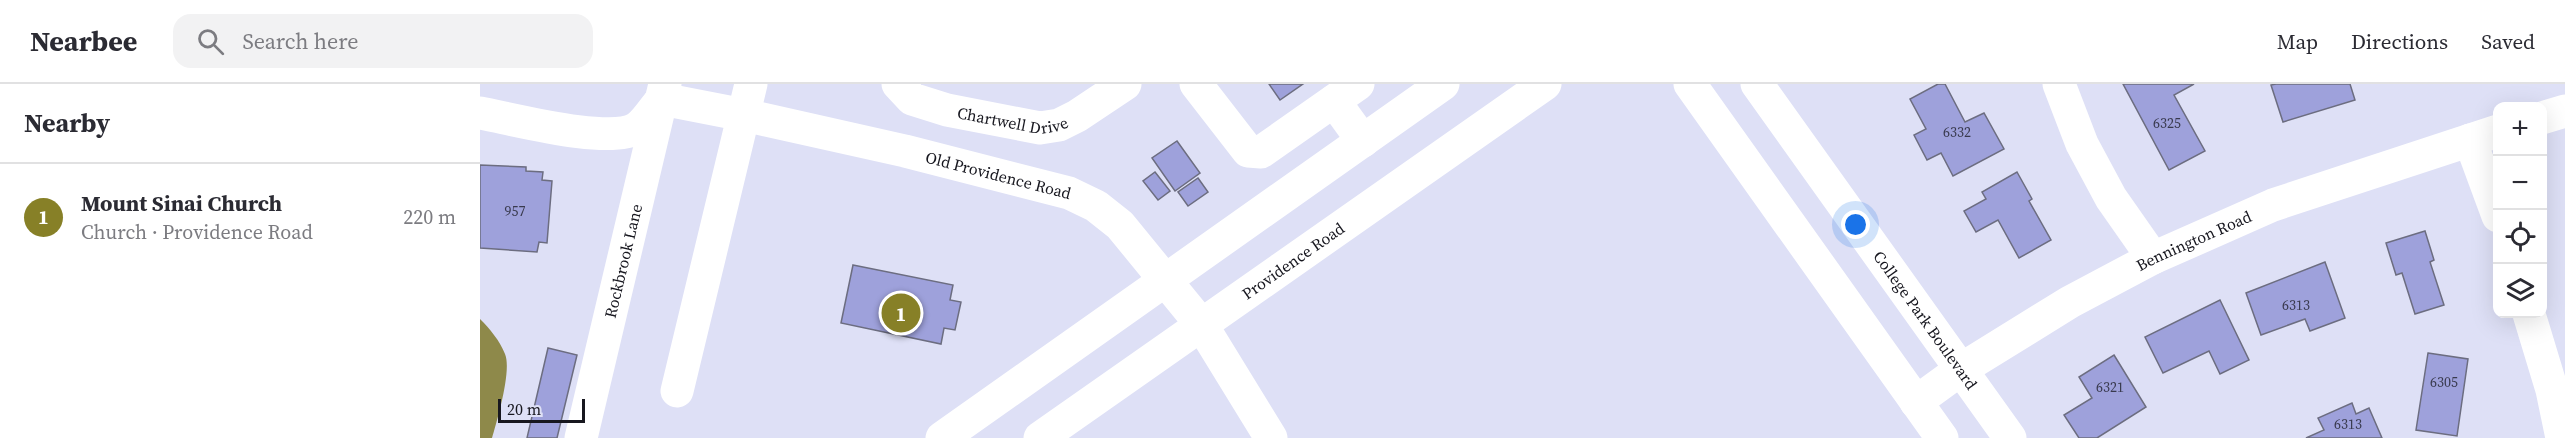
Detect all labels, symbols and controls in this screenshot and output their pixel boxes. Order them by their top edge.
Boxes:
search box [173,14,593,68]
text: Nearbee [30,22,137,60]
icon: search [194,25,227,58]
text: Search here [242,26,358,56]
text: Map [2277,27,2318,56]
text: Directions [2351,27,2448,56]
text: Saved [2481,27,2535,56]
street label: Chartwell Drive [955,101,1072,139]
map controls [2493,102,2547,318]
button: + [2493,102,2547,156]
text: Nearby [24,105,110,141]
house number: 6325 [2153,113,2181,133]
house number: 6332 [1943,122,1971,142]
street label: Old Providence Road [923,146,1074,204]
button: − [2493,156,2547,210]
text: Mount Sinai Church [81,188,282,218]
house number: 957 [505,201,526,221]
street label: Rockbrook Lane [599,202,647,320]
text: 1 [38,203,49,231]
text: 220 m [403,203,456,231]
street label: Bennington Road [2132,205,2255,276]
your location [1841,210,1870,239]
button: locate [2493,210,2547,264]
street label: Providence Road [1237,217,1349,304]
text: Church · Providence Road [81,218,313,246]
street label: College Park Boulevard [1869,246,1983,394]
button: layers [2493,264,2547,318]
pin: 1 [882,290,920,336]
house number: 6313 [2282,295,2310,315]
house number: 6305 [2430,372,2458,392]
house number: 6321 [2096,377,2124,397]
scale bar [498,396,585,424]
text: 20 m [507,398,541,420]
house number: 6313 [2334,414,2362,434]

